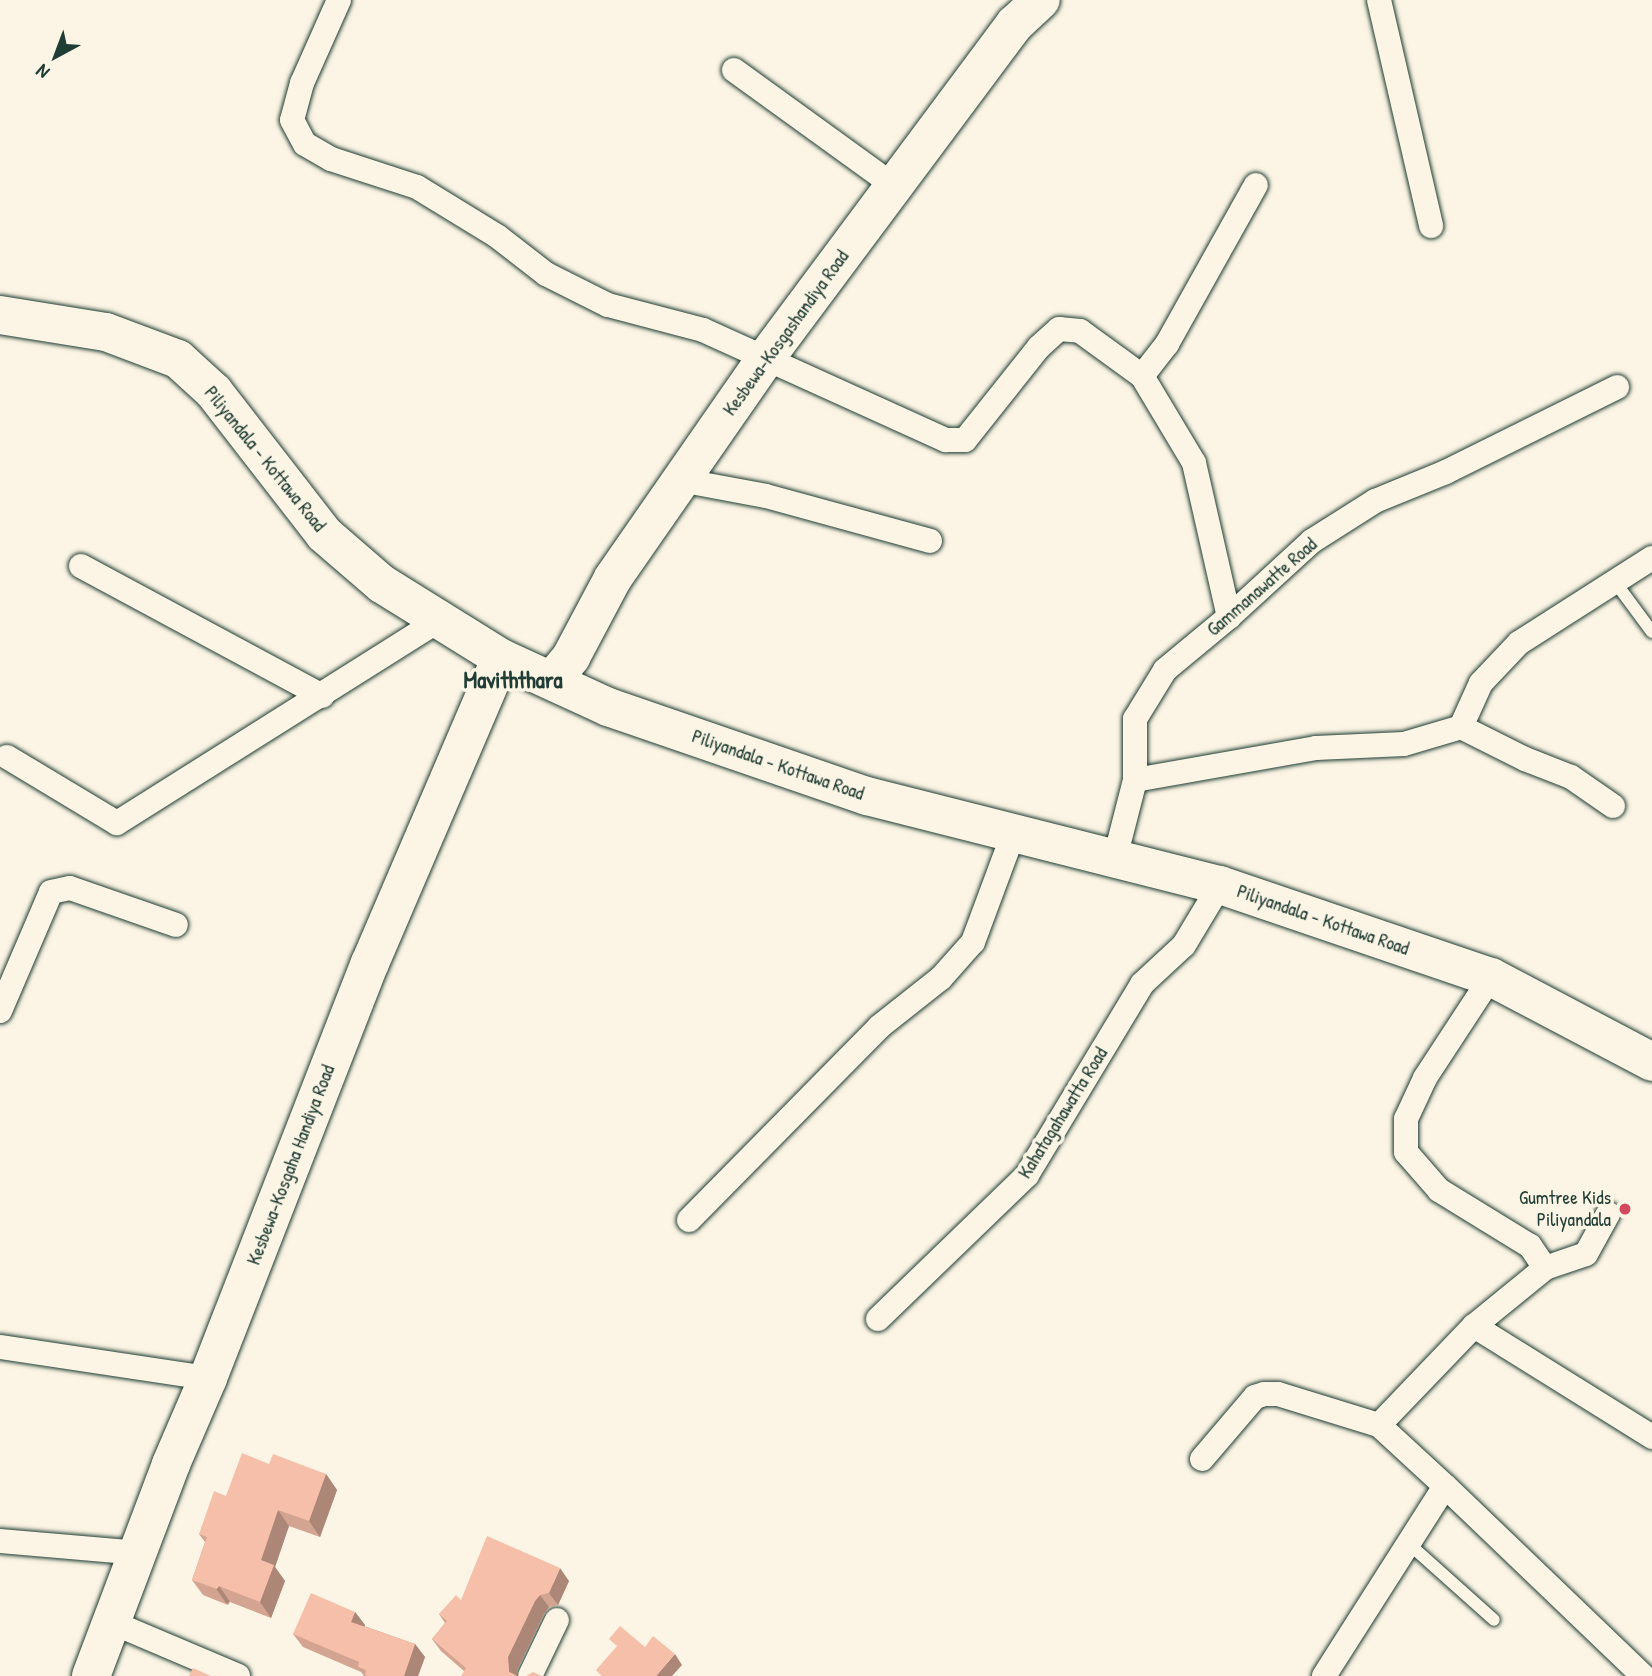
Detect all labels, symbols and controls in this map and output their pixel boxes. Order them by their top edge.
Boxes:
north arrow [21,21,91,91]
text: N [30,59,55,85]
street label: Kesbewa-Kosgashandiya Road [718,246,854,420]
street label: Piliyandala - Kottawa Road [199,382,331,536]
street label: Gammanawatte Road [1202,533,1322,641]
district label: Maviththara [463,666,563,694]
street label: Piliyandala - Kottawa Road [689,725,867,805]
street label: Piliyandala - Kottawa Road [1234,880,1412,960]
street label: Kahatagahawatta Road [1013,1043,1113,1183]
street label: Kesbewa-Kosgaha Handiya Road [242,1062,340,1268]
place label: Gumtree Kids Piliyandala [1519,1187,1611,1231]
marker: Gumtree Kids Piliyandala [1617,1201,1633,1217]

